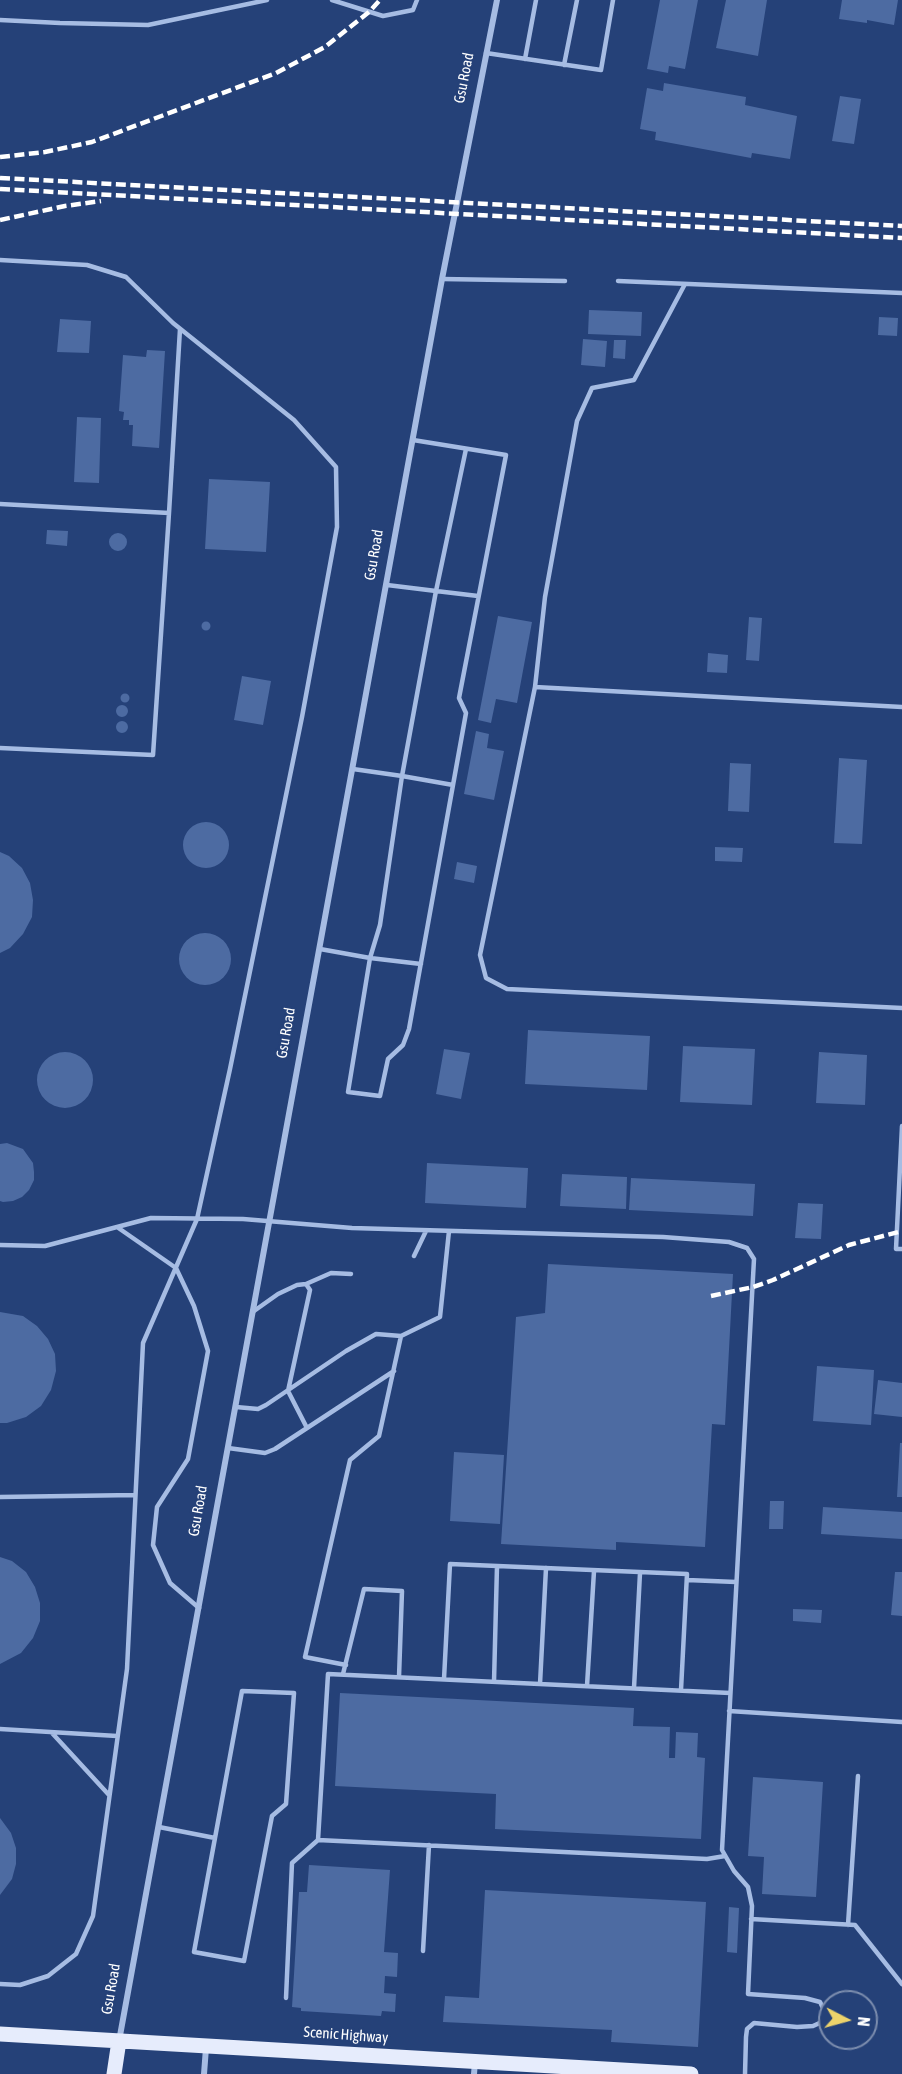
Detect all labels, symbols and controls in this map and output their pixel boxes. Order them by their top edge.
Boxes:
street label: Gsu Road [450,51,478,105]
street label: Gsu Road [361,528,387,582]
street label: Gsu Road [273,1006,299,1060]
street label: Gsu Road [185,1484,211,1538]
street label: Gsu Road [98,1962,124,2016]
north arrow [818,1990,878,2050]
text: N [854,2016,873,2027]
street label: Scenic Highway [303,2023,389,2047]

